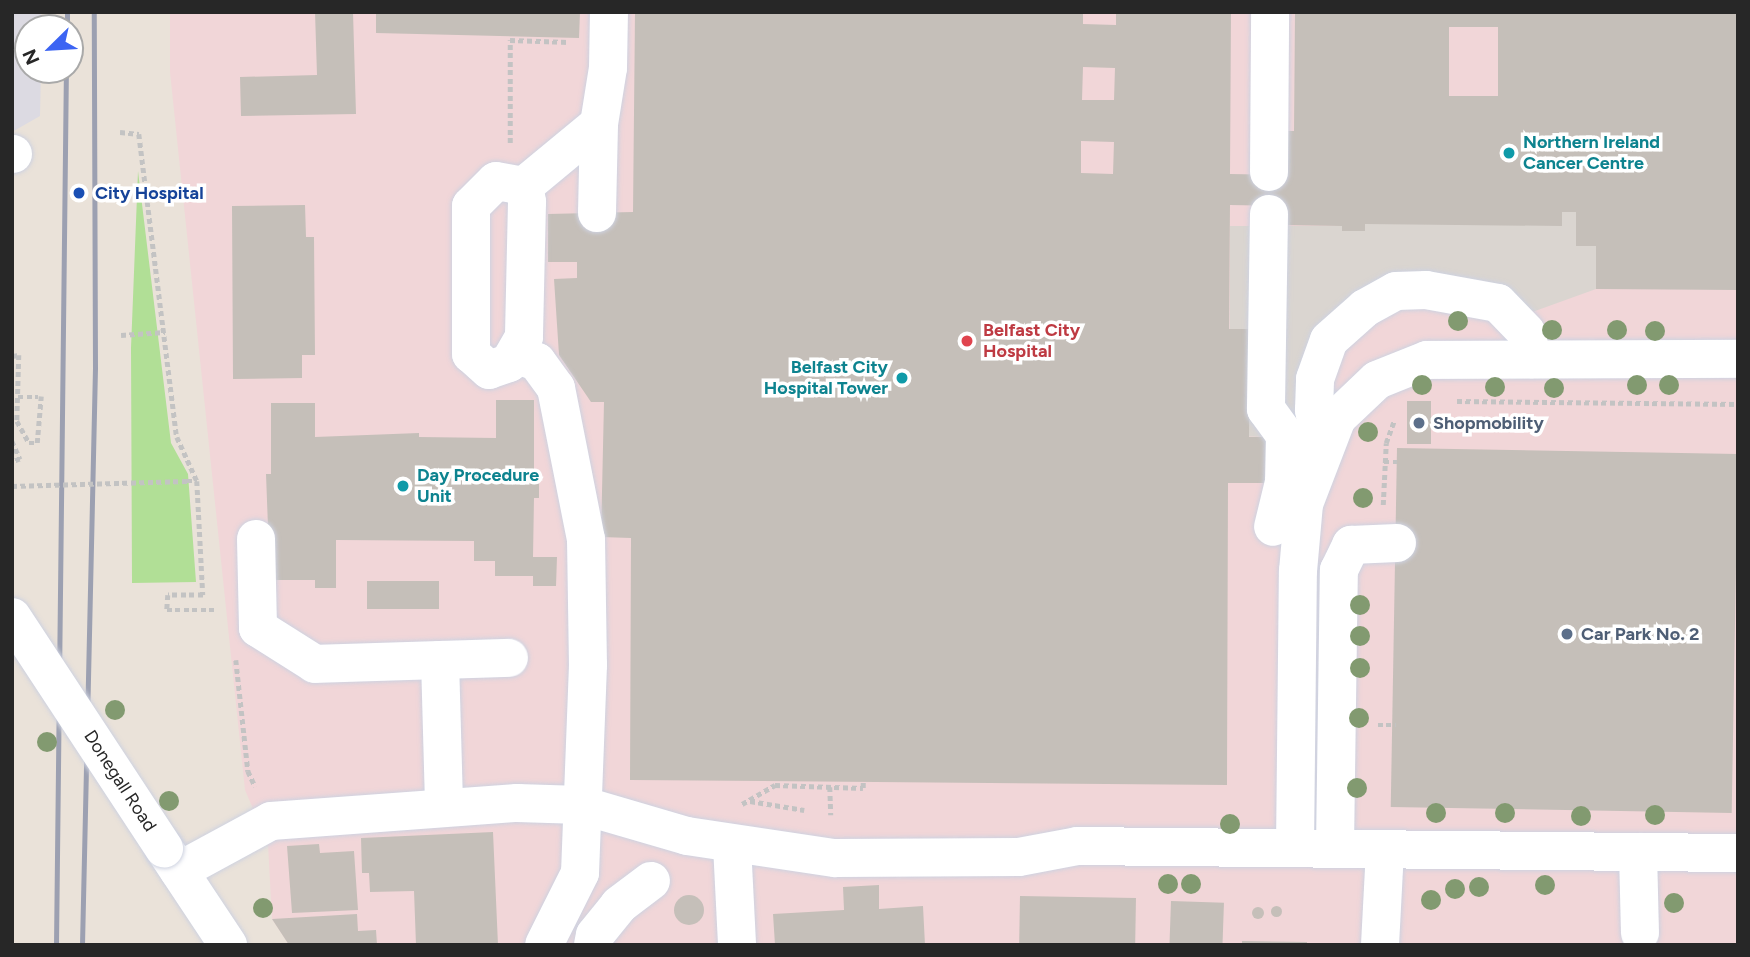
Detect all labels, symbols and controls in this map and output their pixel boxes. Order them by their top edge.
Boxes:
north arrow [14,14,84,84]
text: N [18,46,45,68]
place label: Northern Ireland Cancer Centre [1523,132,1660,174]
marker: Northern Ireland Cancer Centre [1501,145,1517,161]
place label: City Hospital [95,182,204,204]
marker: City Hospital [69,183,89,203]
place label: Belfast City Hospital [983,320,1080,362]
marker: Belfast City Hospital [957,331,977,351]
place label: Belfast City Hospital Tower [764,357,888,400]
marker: Belfast City Hospital Tower [894,370,910,386]
place label: Shopmobility [1433,412,1544,434]
marker: Shopmobility [1411,415,1427,431]
place label: Day Procedure Unit [417,465,539,508]
marker: Day Procedure Unit [395,478,411,494]
place label: Car Park No. 2 [1581,623,1699,645]
marker: Car Park No. 2 [1559,626,1575,642]
street label: Donegall Road [79,726,161,836]

